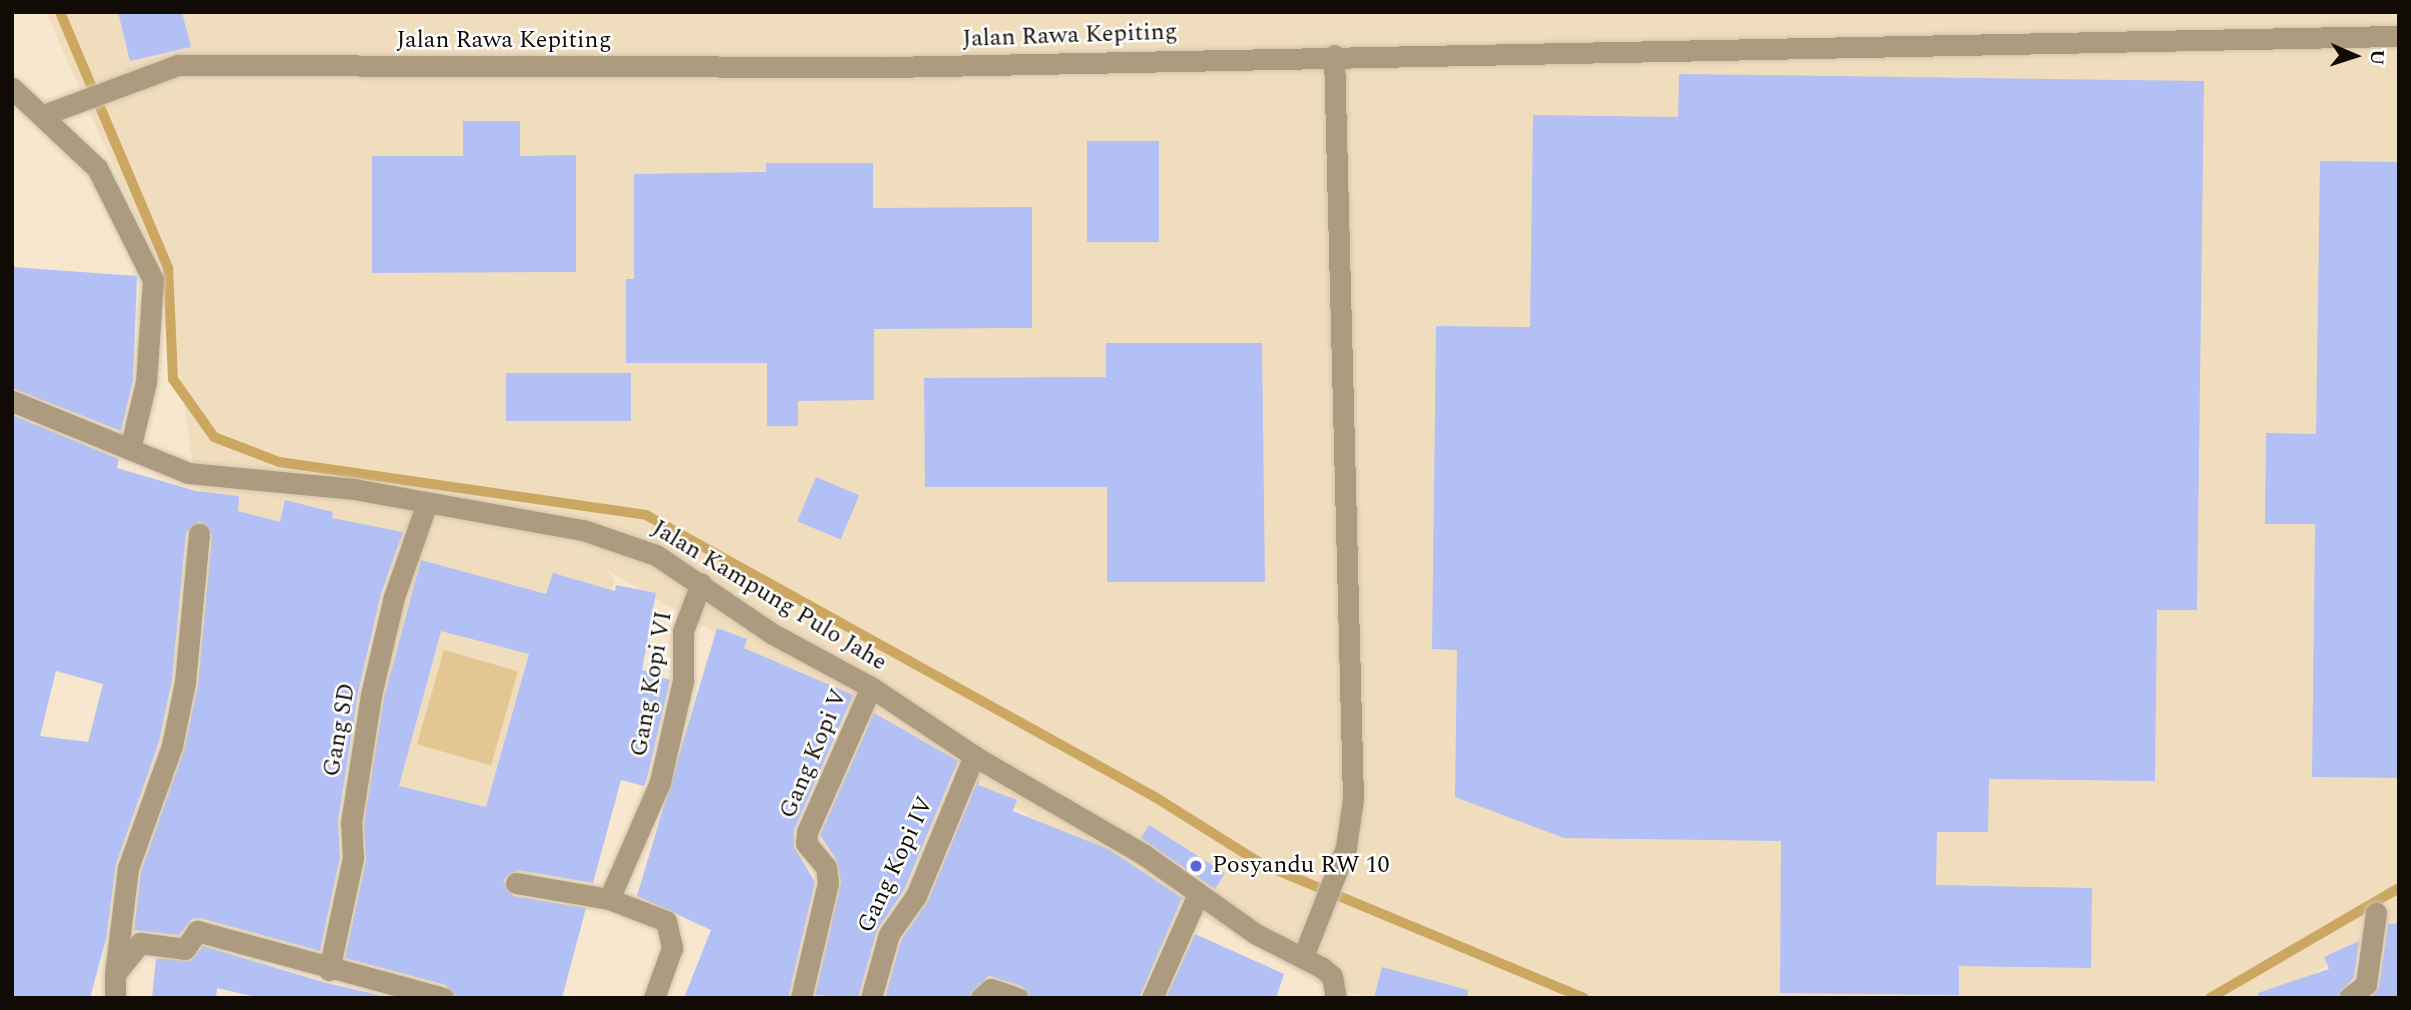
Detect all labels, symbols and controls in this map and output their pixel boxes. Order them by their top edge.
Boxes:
street label: Jalan Rawa Kepiting [962,18,1178,54]
north arrow [2320,21,2390,91]
street label: Jalan Rawa Kepiting [396,27,612,55]
text: U [2362,48,2391,66]
street label: Jalan Kampung Pulo Jahe [646,514,892,678]
street label: Gang Kopi VI [625,609,679,759]
street label: Gang SD [318,681,362,779]
street label: Gang Kopi V [774,685,854,823]
street label: Gang Kopi IV [852,792,940,938]
place label: Posyandu RW 10 [1212,852,1389,880]
marker: Posyandu RW 10 [1186,856,1206,876]

